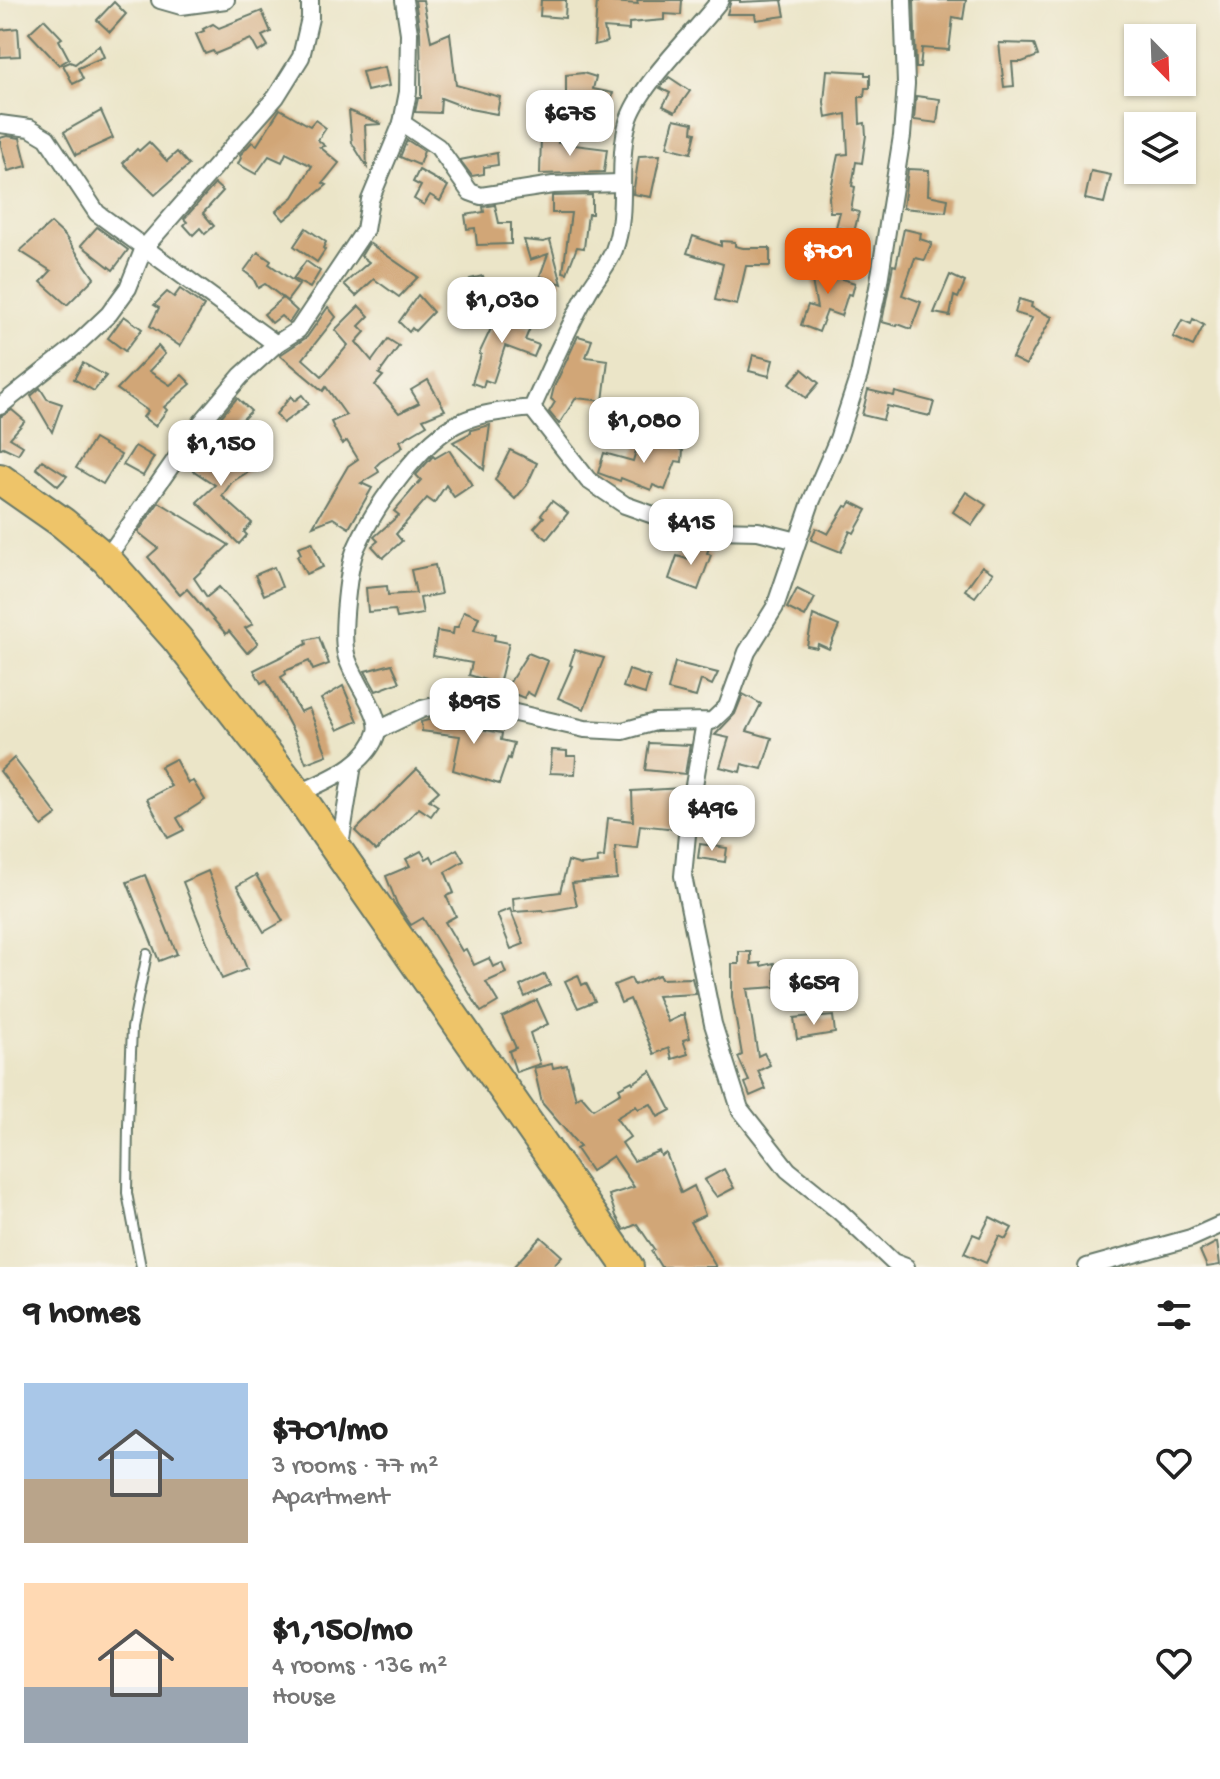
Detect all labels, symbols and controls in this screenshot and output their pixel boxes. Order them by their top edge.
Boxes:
north arrow [1124,24,1196,96]
map controls [1124,24,1196,184]
pin: $675 [523,90,617,158]
text: $675 [544,100,596,131]
button: layers [1124,112,1196,184]
pin: $701 [781,228,875,296]
text: $701 [803,238,853,269]
pin: $1,030 [437,277,567,345]
text: $1,030 [465,287,539,318]
pin: $1,080 [579,397,709,465]
text: $1,080 [607,407,681,438]
pin: $1,150 [156,420,286,488]
text: $1,150 [186,430,256,461]
pin: $415 [644,499,738,567]
text: $415 [667,509,715,540]
pin: $895 [427,678,521,746]
text: $895 [448,688,500,719]
pin: $496 [665,785,759,853]
text: $496 [687,795,737,826]
pin: $659 [767,959,861,1027]
text: $659 [788,969,840,1000]
icon: filters [1152,1293,1196,1337]
text: 9 homes [24,1295,139,1335]
text: $701/mo [272,1412,388,1452]
icon: home [88,1415,184,1511]
icon: heart [1152,1441,1196,1485]
text: 3 rooms · 77 m² [272,1452,438,1483]
text: Apartment [272,1483,389,1514]
text: $1,150/mo [272,1612,413,1652]
icon: home [88,1615,184,1711]
icon: heart [1152,1641,1196,1685]
text: 4 rooms · 136 m² [272,1652,447,1683]
text: House [272,1683,336,1714]

